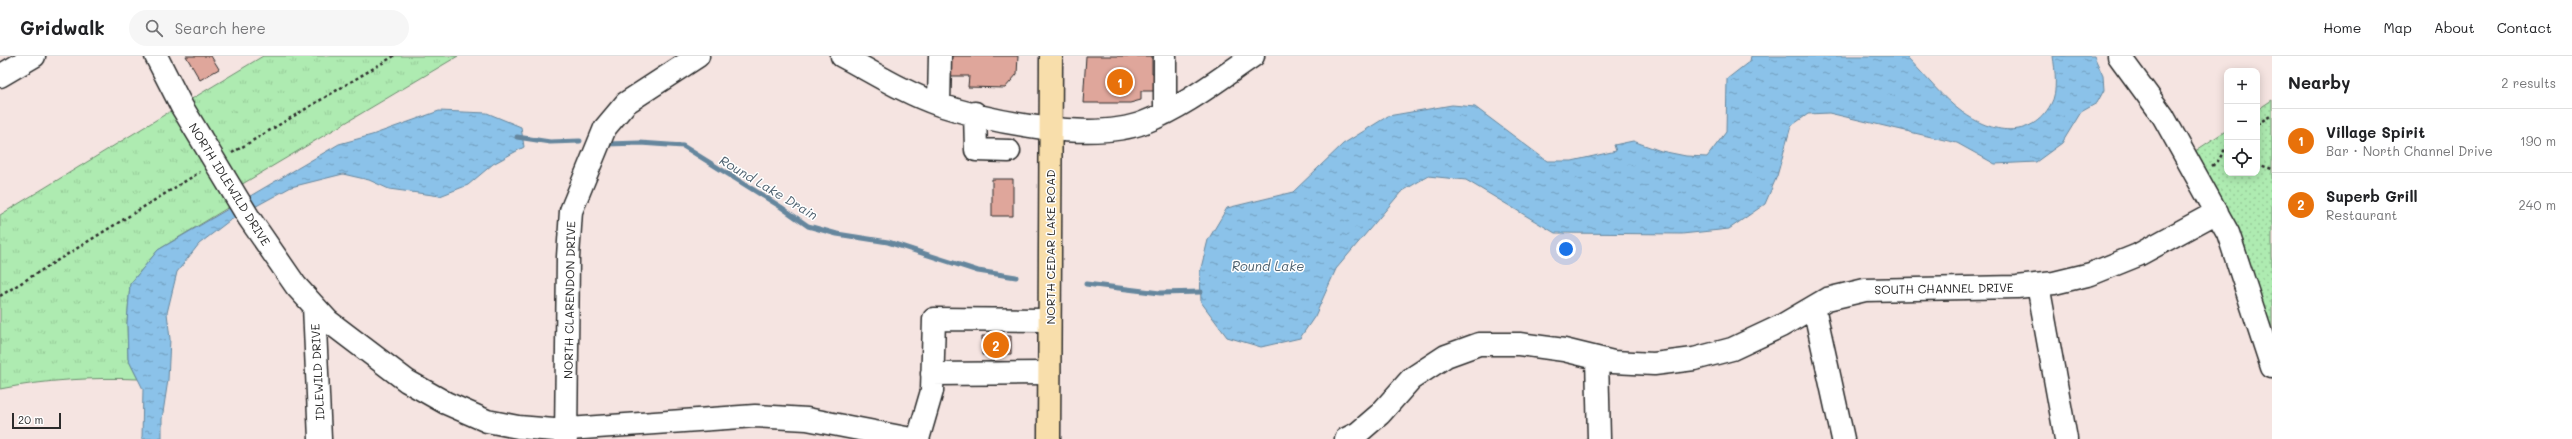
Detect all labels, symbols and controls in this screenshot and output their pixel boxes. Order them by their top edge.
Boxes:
search box [129,10,409,46]
text: Gridwalk [20,15,105,40]
icon: search [143,17,165,39]
text: Search here [175,18,266,38]
text: Home [2323,18,2361,37]
text: Map [2383,18,2412,37]
text: About [2434,18,2475,37]
text: Contact [2497,18,2552,37]
pin: 1 [1107,67,1133,97]
map controls [2224,68,2260,176]
button: + [2224,68,2260,104]
text: Nearby [2288,71,2350,93]
text: 2 results [2501,74,2556,91]
button: − [2224,104,2260,140]
street label: NORTH IDLEWILD DRIVE [186,120,274,248]
text: Village Spirit [2326,122,2425,142]
text: 1 [2298,132,2304,149]
text: 190 m [2520,132,2556,149]
button: locate [2224,140,2260,176]
text: Bar · North Channel Drive [2326,142,2493,159]
water label: Round Lake Drain [717,151,821,223]
street label: NORTH CEDAR LAKE ROAD [1042,169,1058,325]
text: Superb Grill [2326,186,2418,206]
text: 2 [2297,196,2305,213]
text: 240 m [2519,196,2556,213]
text: Restaurant [2326,206,2397,223]
street label: NORTH CLARENDON DRIVE [560,221,578,379]
your location [1556,239,1576,259]
water label: Round Lake [1232,257,1304,274]
street label: SOUTH CHANNEL DRIVE [1874,279,2014,297]
street label: IDLEWILD DRIVE [306,323,328,421]
pin: 2 [983,330,1009,360]
scale bar [12,411,61,430]
text: 20 m [18,412,43,427]

